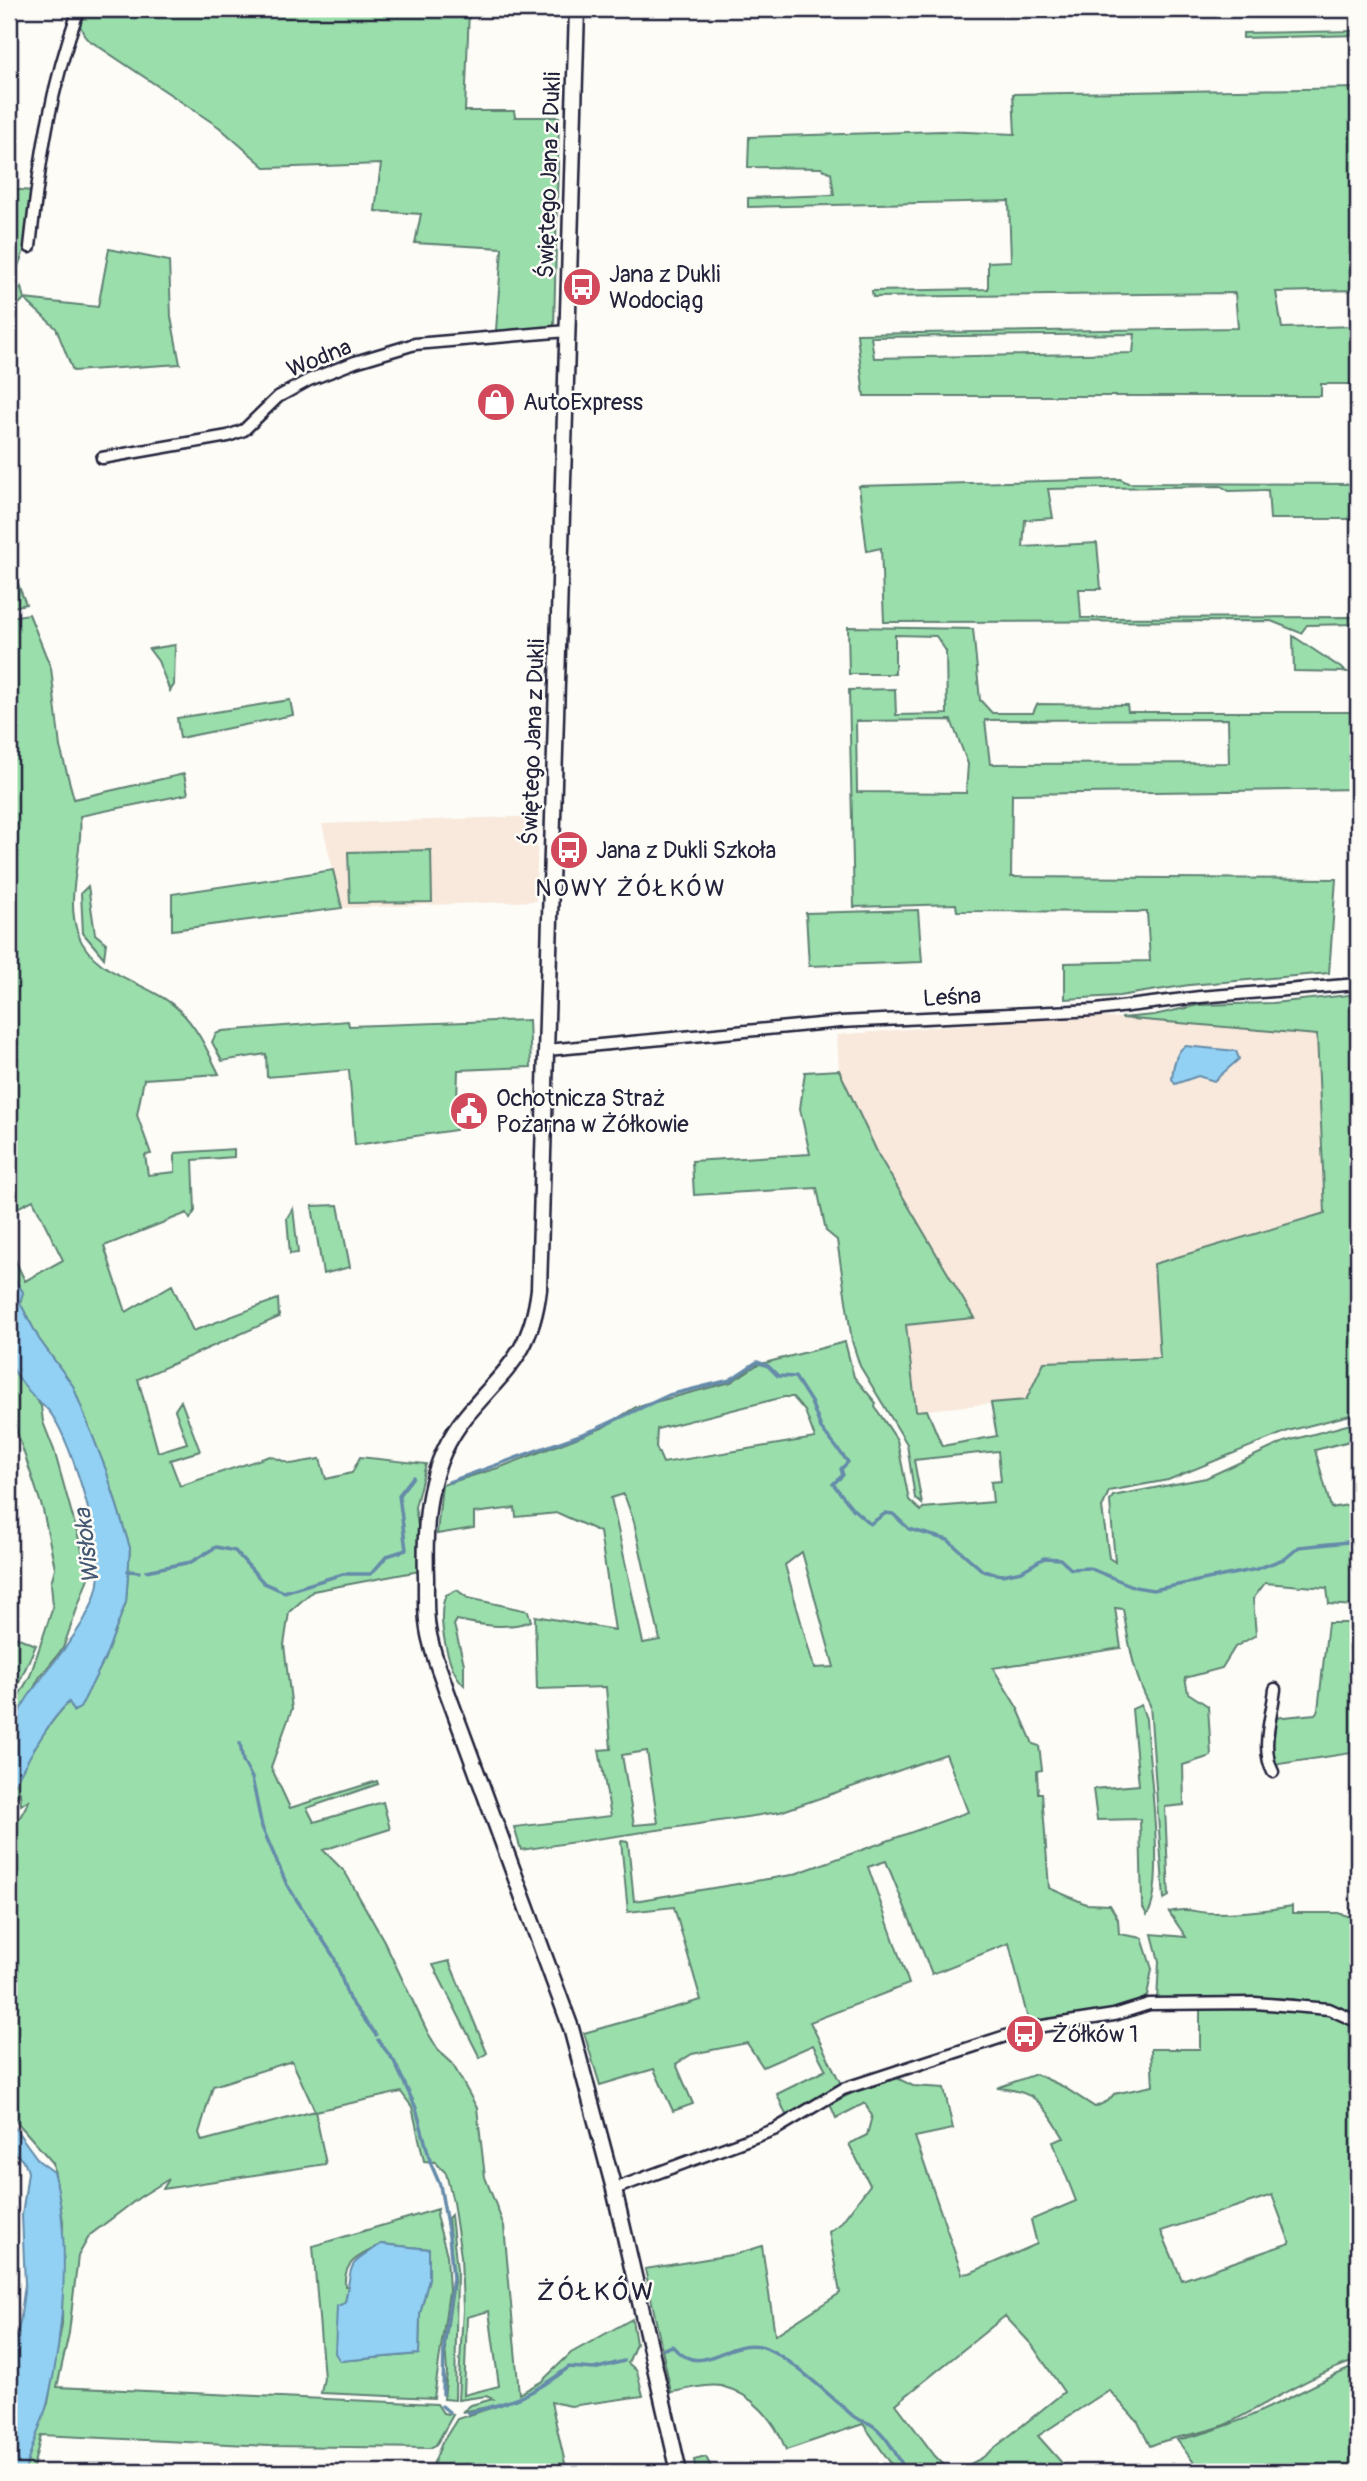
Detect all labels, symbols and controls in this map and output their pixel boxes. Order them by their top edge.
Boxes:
street label: Świętego Jana z Dukli [531,71,567,279]
place label: Jana z Dukli Wodociąg [609,260,720,315]
bus stop icon: Jana z Dukli Wodociąg [561,266,603,308]
street label: Wodna [283,332,355,384]
shop icon: AutoExpress [475,381,517,423]
place label: AutoExpress [523,388,643,417]
street label: Świętego Jana z Dukli [515,638,551,846]
bus stop icon: Jana z Dukli Szkoła [548,829,590,871]
place label: Jana z Dukli Szkoła [596,836,776,865]
district label: NOWY ŻÓŁKÓW [535,873,727,903]
street label: Leśna [922,981,982,1013]
place label: Ochotnicza Straż Pożarna w Żółkowie [496,1084,689,1139]
public building icon: Ochotnicza Straż Pożarna w Żółkowie [448,1090,490,1132]
water label: Wisłoka [68,1505,106,1585]
bus stop icon: Żółków 1 [1004,2013,1046,2055]
place label: Żółków 1 [1052,2020,1138,2049]
district label: ŻÓŁKÓW [537,2275,655,2308]

